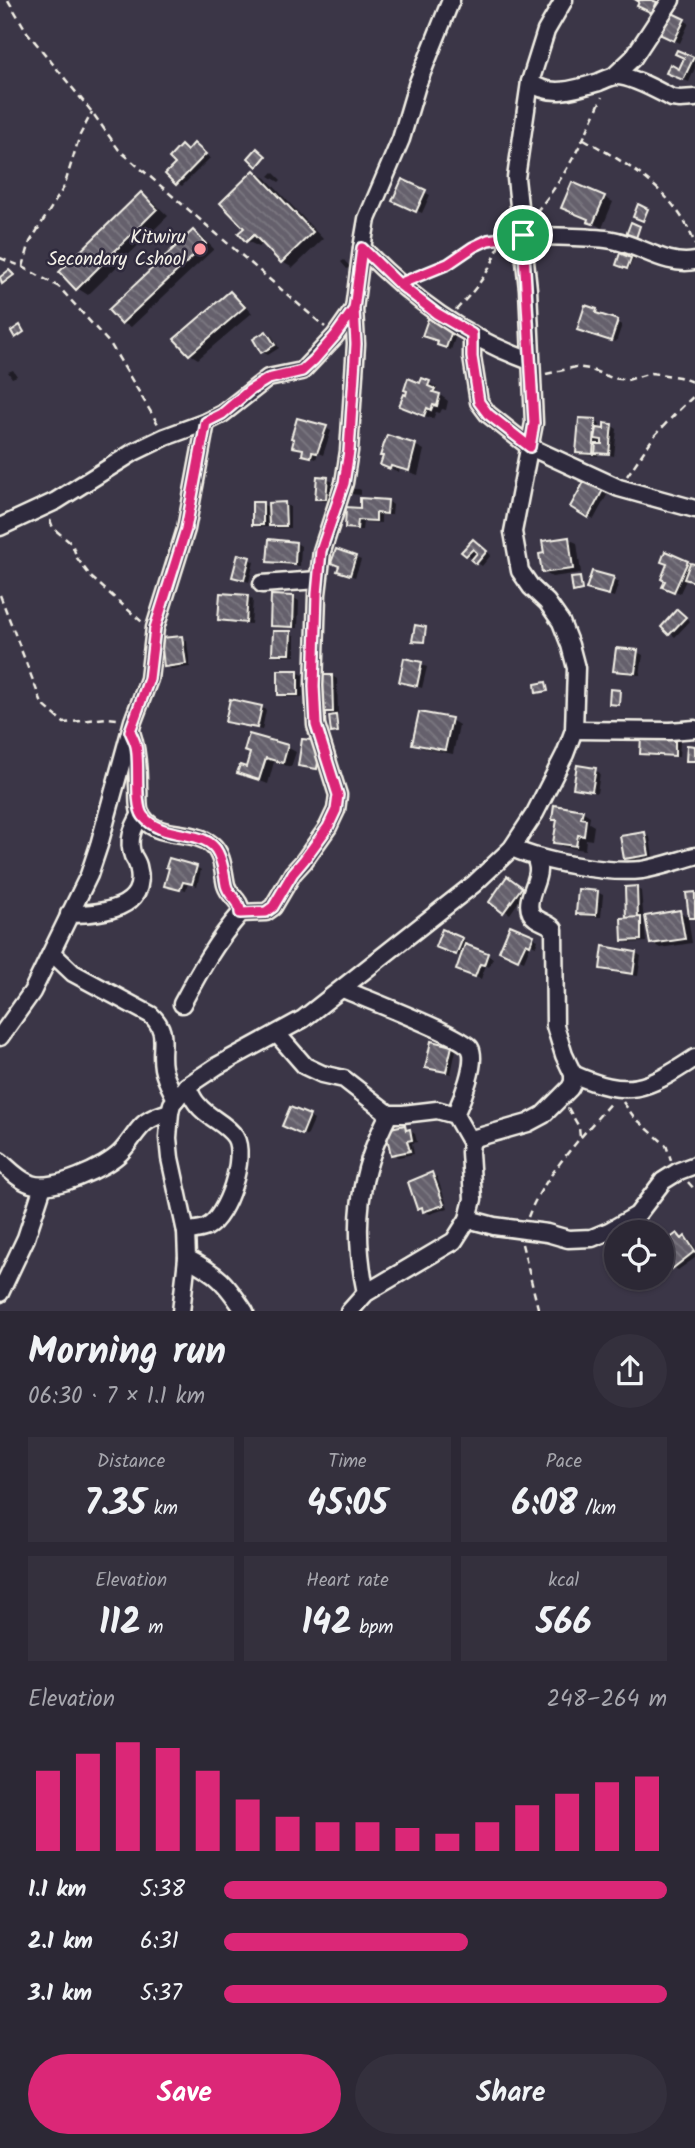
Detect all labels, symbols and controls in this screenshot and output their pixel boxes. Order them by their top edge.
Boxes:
pin [493,205,553,265]
icon: arrive [504,216,542,254]
place label: Kitwiru Secondary Cshool [47,223,186,275]
marker: Kitwiru Secondary Cshool [192,241,208,257]
map controls [604,1220,674,1290]
button: locate [604,1220,674,1290]
text: Morning run [28,1323,226,1383]
button: share [593,1334,667,1408]
text: 06:30 · 7 × 1.1 km [28,1379,205,1415]
text: Distance [97,1447,165,1477]
text: Time [328,1447,367,1477]
text: Pace [546,1447,582,1477]
text: 7.35 [85,1477,146,1533]
text: 45:05 [307,1477,388,1533]
text: 6:08 [512,1477,578,1533]
text: km [146,1494,178,1524]
text: /km [578,1494,616,1524]
text: Elevation [95,1566,167,1596]
text: Heart rate [306,1566,389,1596]
text: kcal [548,1566,579,1596]
text: 112 [99,1596,141,1652]
text: 142 [302,1596,352,1652]
text: 566 [536,1596,592,1652]
text: m [141,1613,163,1643]
text: bpm [352,1613,393,1643]
text: Elevation [28,1682,115,1718]
text: 248–264 m [547,1682,667,1718]
text: 1.1 km [28,1872,86,1908]
text: 5:38 [140,1872,185,1908]
text: 2.1 km [28,1924,93,1960]
text: 6:31 [140,1924,179,1960]
text: 3.1 km [28,1976,92,2012]
text: 5:37 [140,1976,182,2012]
button: Save [28,2054,341,2134]
button: Share [355,2054,667,2134]

